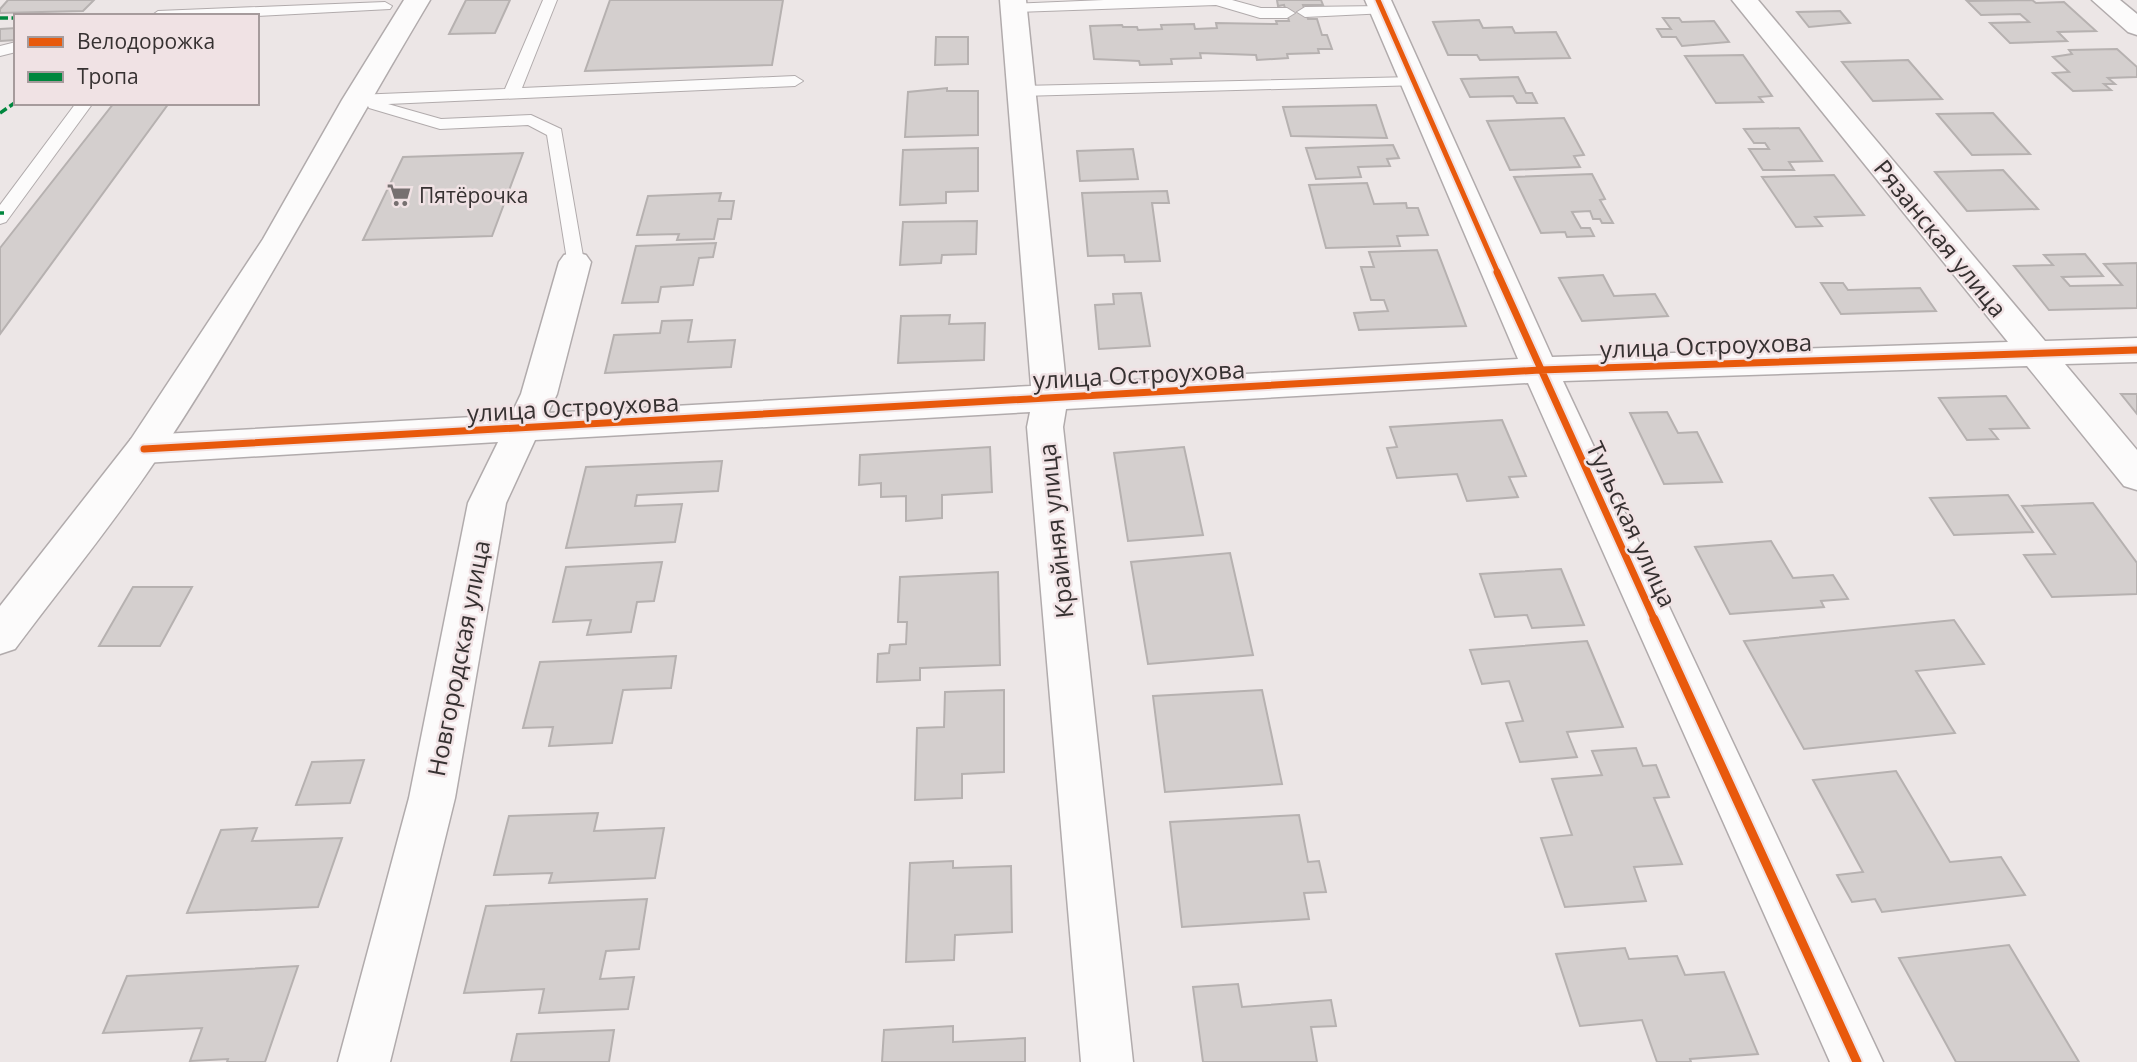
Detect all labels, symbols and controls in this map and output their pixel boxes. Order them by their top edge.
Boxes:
legend [14,14,259,105]
text: Велодорожка [77,27,215,55]
text: Тропа [77,62,139,90]
street label: Рязанская улица [1867,152,2015,324]
supermarket icon: Пятёрочка [385,181,413,209]
place label: Пятёрочка [419,181,528,209]
street label: улица Остроухова [1599,325,1813,365]
street label: улица Остроухова [1032,352,1246,396]
street label: улица Остроухова [466,385,680,429]
street label: Тульская улица [1579,436,1685,612]
street label: Крайняя улица [1029,442,1081,620]
street label: Новгородская улица [419,537,497,779]

